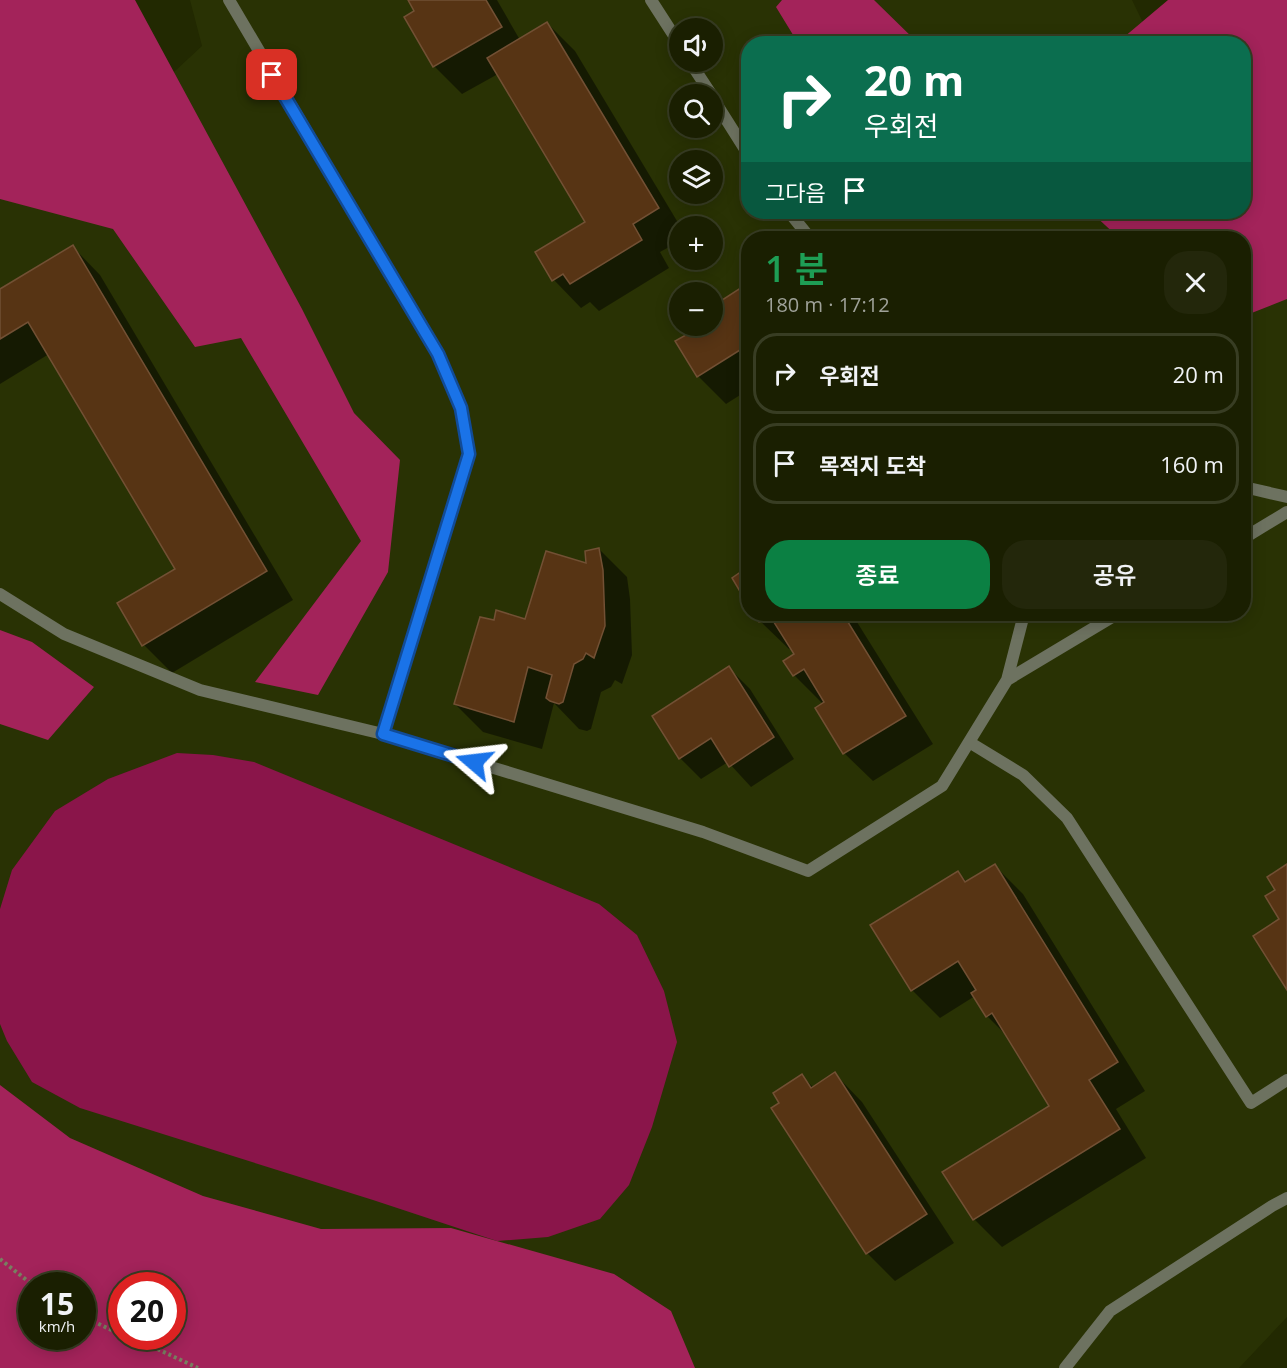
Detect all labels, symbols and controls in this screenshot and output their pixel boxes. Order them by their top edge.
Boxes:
map controls [669,18,723,336]
button: sound [669,18,723,72]
pin [246,49,297,100]
text: 20 m [864,51,964,108]
icon: arrive [255,58,288,91]
icon: right [765,60,843,138]
button: search [669,84,723,138]
text: 우회전 [864,107,939,144]
button: layers [669,150,723,204]
icon: arrive [838,174,871,207]
text: 그다음 [765,177,826,207]
button: + [669,216,723,270]
text: 1 분 [765,244,828,293]
button: close [1164,251,1227,314]
button: − [669,282,723,336]
text: 180 m · 17:12 [765,291,890,318]
icon: right [768,357,801,390]
text: 20 m [1173,359,1224,389]
text: 우회전 [819,360,880,390]
icon: arrive [768,447,801,480]
text: 160 m [1160,449,1224,479]
text: 목적지 도착 [819,450,926,480]
button: 종료 [765,540,990,609]
button: 공유 [1002,540,1227,609]
position arrow [442,730,506,794]
speed limit sign: 20 [108,1272,186,1350]
text: 15 [40,1283,74,1324]
text: km/h [39,1316,75,1336]

